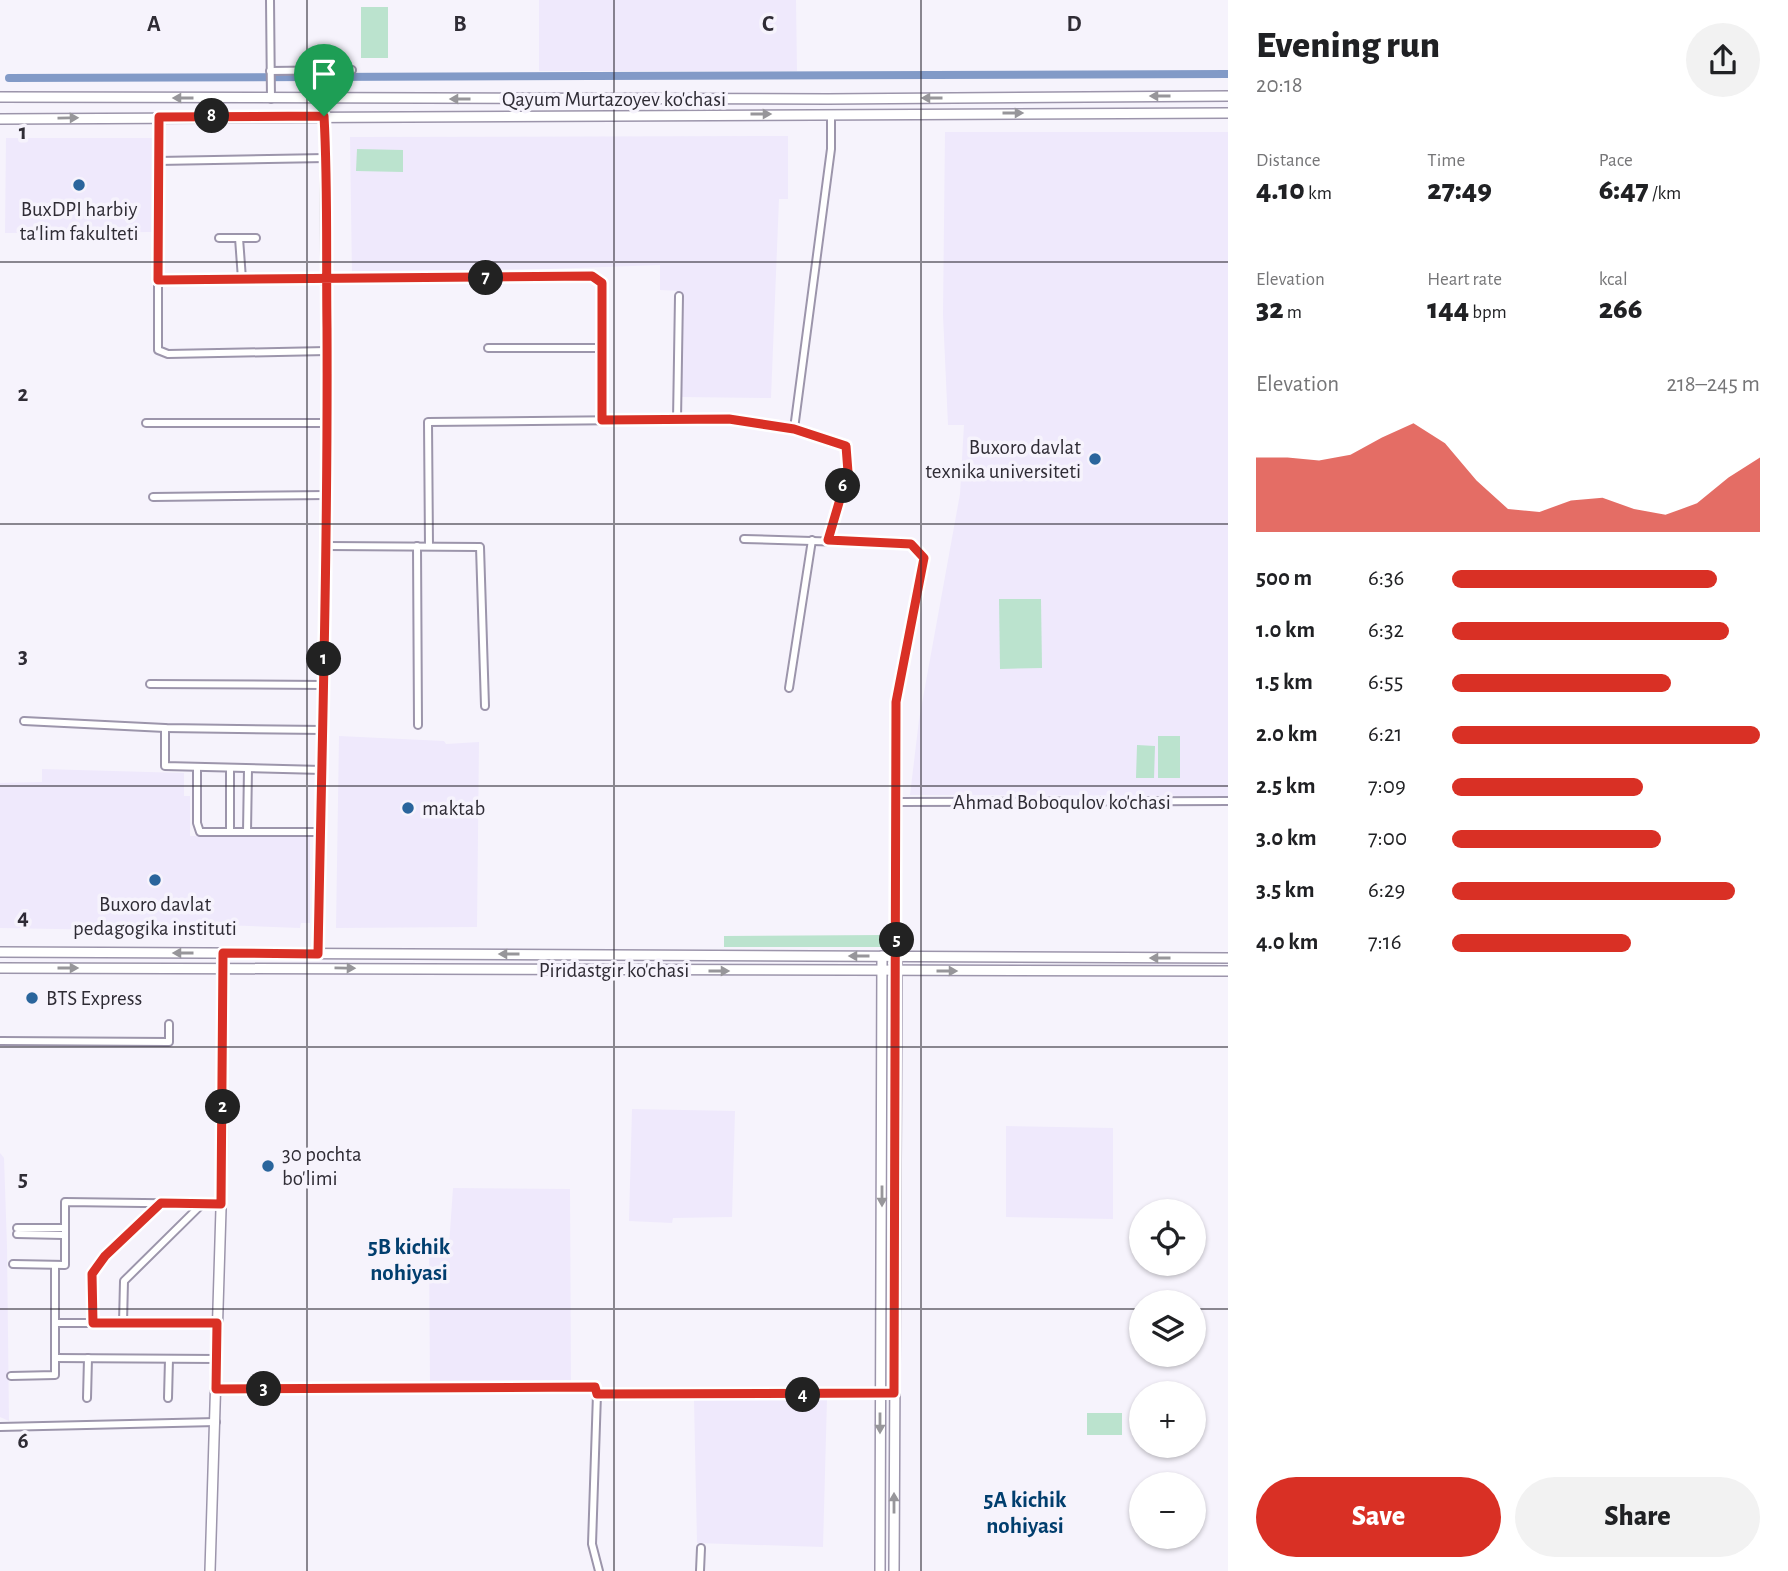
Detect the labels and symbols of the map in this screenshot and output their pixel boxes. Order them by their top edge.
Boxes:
text: A [147,13,161,36]
text: B [453,13,467,36]
text: C [762,13,774,36]
text: D [1066,13,1082,36]
pin [294,44,354,116]
street label: Qayum Murtazoyev ko'chasi [502,89,726,110]
one-way arrow [1149,90,1171,102]
one-way arrow [921,92,943,104]
one-way arrow [172,93,194,104]
one-way arrow [449,93,471,105]
pin: 8 [194,99,230,134]
one-way arrow [750,108,772,120]
one-way arrow [1002,108,1024,119]
one-way arrow [57,112,79,124]
text: 1 [19,121,27,144]
marker: BuxDPI harbiy ta'lim fakulteti [71,177,87,193]
place label: BuxDPI harbiy ta'lim fakulteti [19,199,139,244]
pin: 7 [468,260,504,296]
text: 2 [18,383,29,406]
place label: Buxoro davlat texnika universiteti [925,437,1081,482]
marker: Buxoro davlat texnika universiteti [1087,451,1103,467]
pin: 6 [826,468,860,504]
pin: 1 [306,642,342,676]
text: 3 [18,645,28,668]
street label: Ahmad Boboqulov ko'chasi [953,792,1171,813]
place label: maktab [422,798,485,819]
marker: maktab [400,800,416,816]
marker: Buxoro davlat pedagogika instituti [147,872,163,888]
place label: Buxoro davlat pedagogika instituti [73,894,237,939]
text: 4 [17,906,29,929]
pin: 5 [880,922,914,958]
one-way arrow [172,947,194,959]
one-way arrow [498,948,520,960]
one-way arrow [848,950,870,962]
one-way arrow [1149,952,1171,964]
street label: Piridastgir ko'chasi [539,960,689,981]
one-way arrow [57,962,79,974]
one-way arrow [334,962,356,973]
one-way arrow [708,965,730,977]
one-way arrow [936,965,958,977]
place label: BTS Express [46,988,142,1009]
marker: BTS Express [24,990,40,1006]
pin: 2 [206,1090,241,1124]
place label: 30 pochta bo'limi [282,1144,362,1189]
marker: 30 pochta bo'limi [260,1158,276,1174]
text: 5 [18,1168,28,1191]
one-way arrow [876,1185,888,1207]
district label: 5B kichik nohiyasi [368,1236,451,1285]
pin: 3 [246,1372,282,1406]
pin: 4 [786,1378,820,1412]
one-way arrow [874,1412,886,1434]
text: 6 [17,1430,29,1453]
district label: 5A kichik nohiyasi [983,1489,1067,1538]
one-way arrow [888,1492,900,1514]

